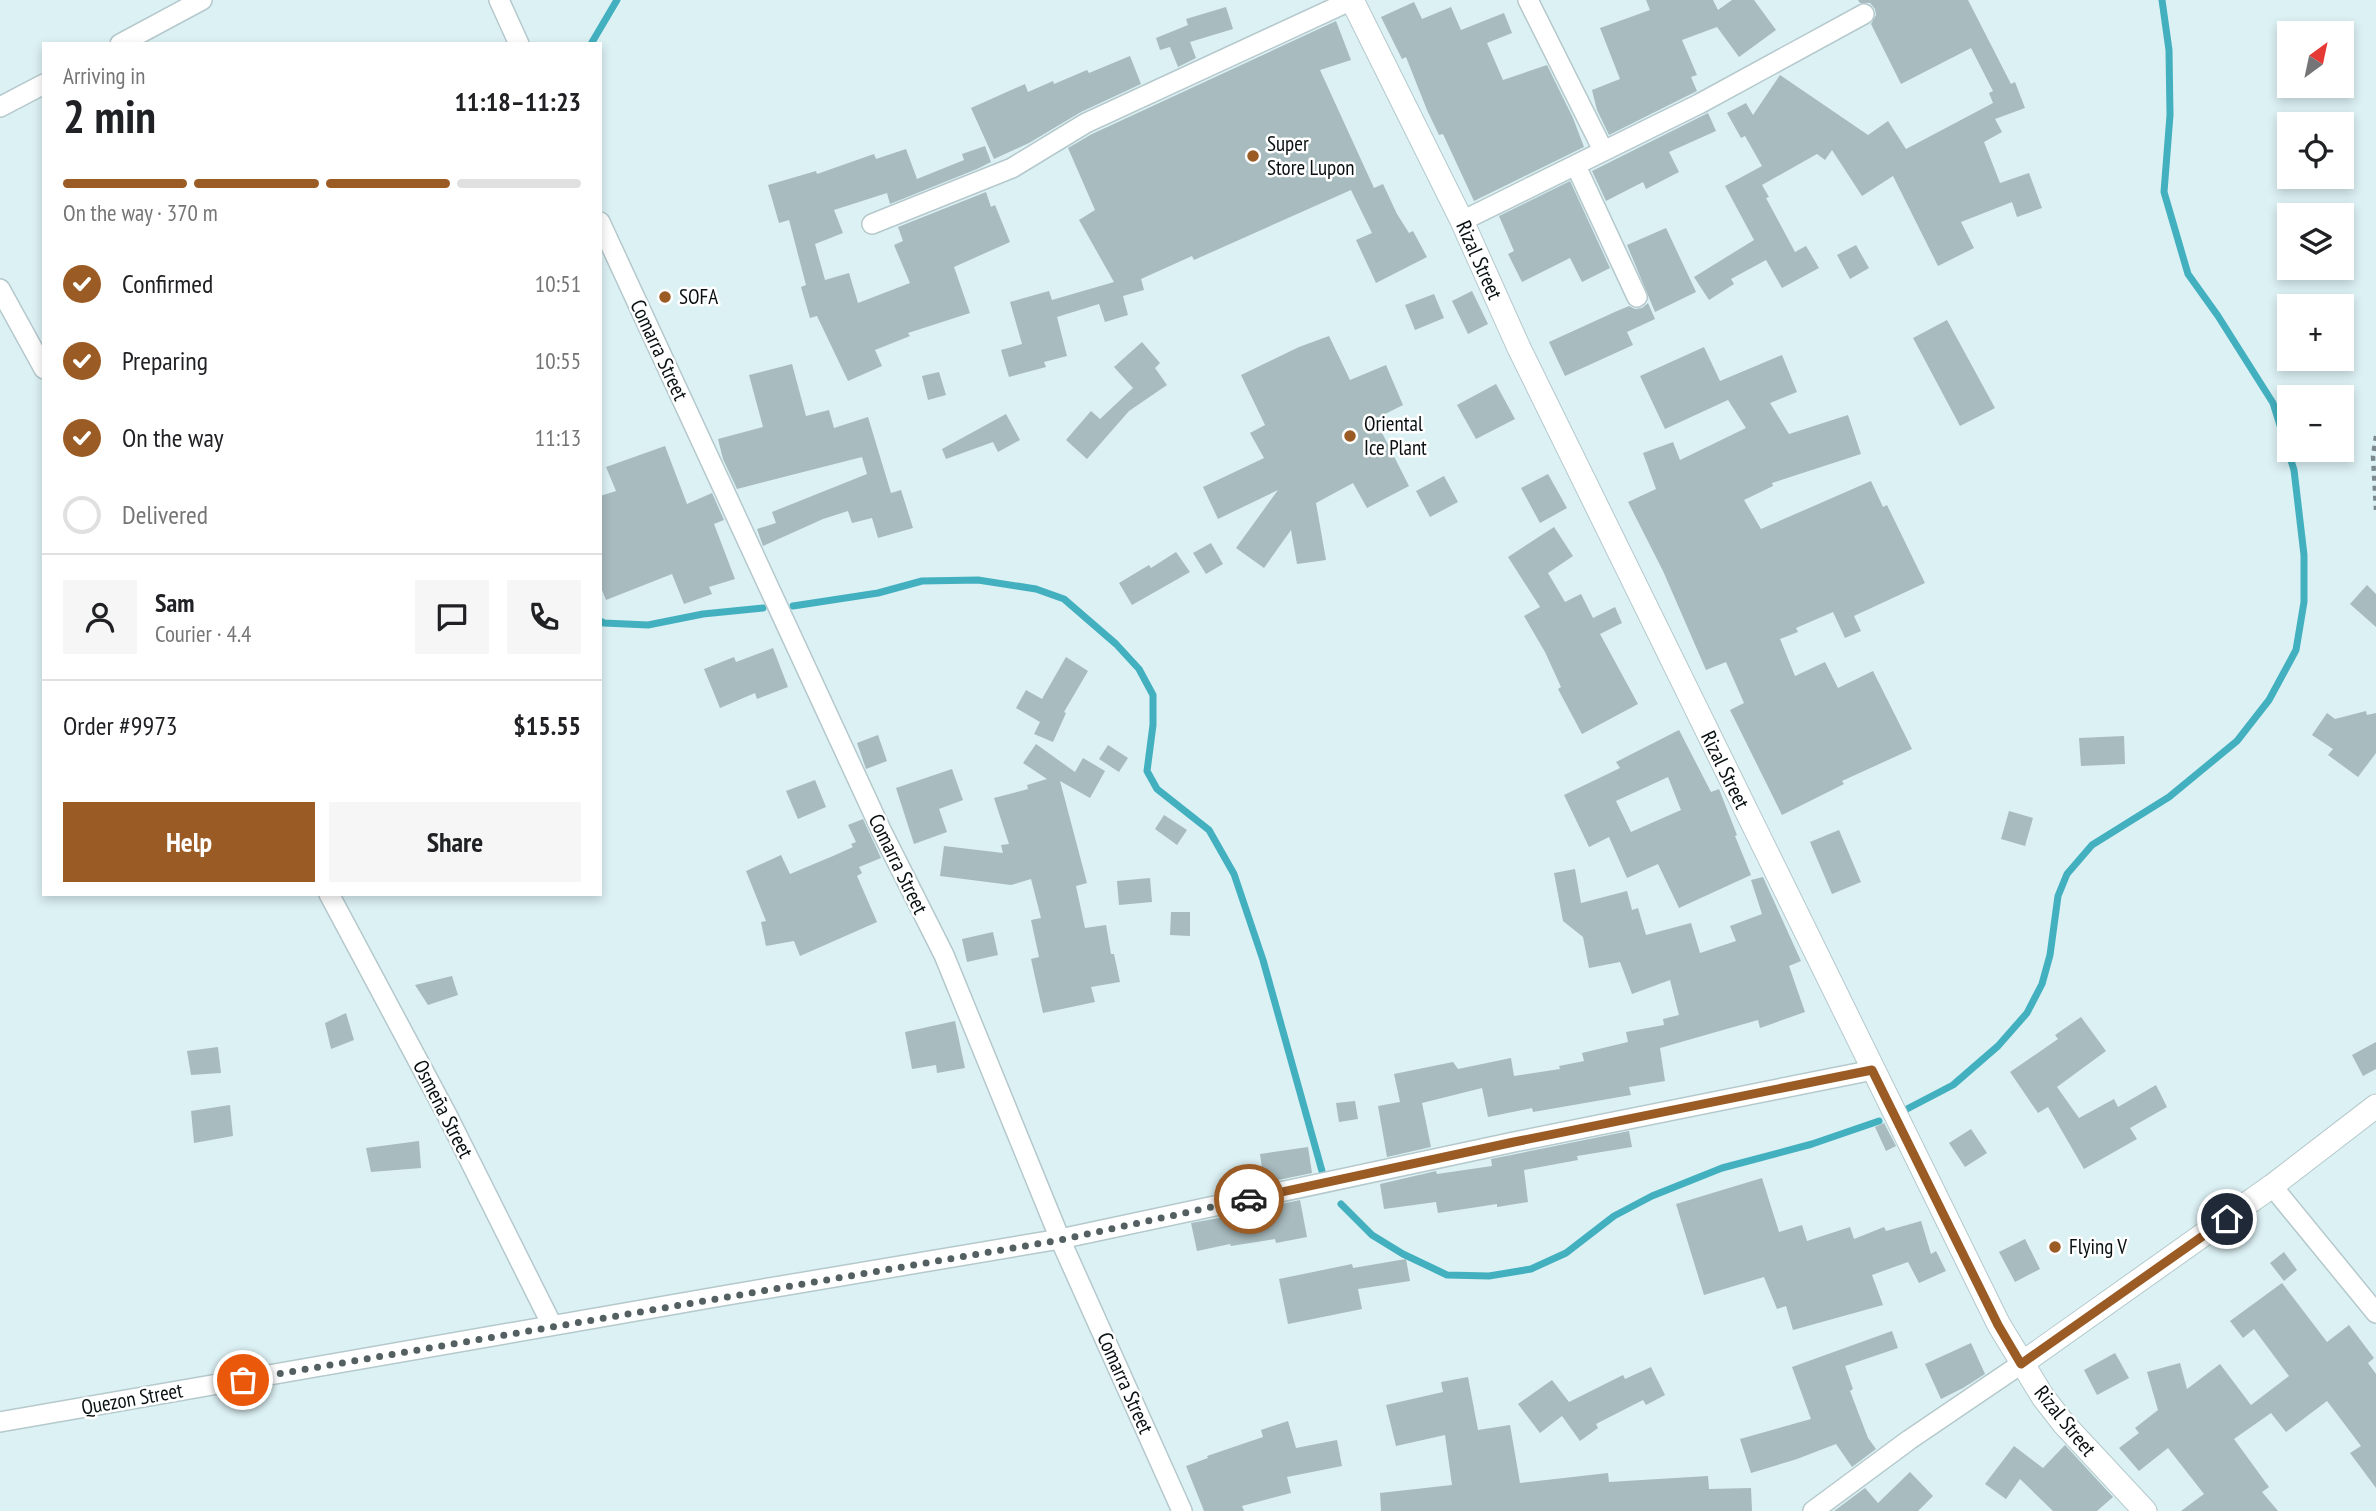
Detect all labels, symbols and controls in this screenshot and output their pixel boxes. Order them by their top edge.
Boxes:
north arrow [2277,21,2354,98]
map controls [2277,21,2354,462]
text: Arriving in [63,61,145,90]
text: 11:18–11:23 [454,85,581,118]
text: 2 min [63,86,156,146]
button: locate [2277,112,2354,189]
place label: Super Store Lupon [1267,130,1355,181]
marker: Super Store Lupon [1245,148,1261,164]
text: On the way · 370 m [63,198,218,227]
button: layers [2277,203,2354,280]
street label: Rizal Street [1450,216,1509,304]
icon: check [63,265,101,303]
text: Confirmed [122,267,213,300]
text: 10:51 [535,269,581,298]
place label: SOFA [679,283,718,310]
marker: SOFA [657,289,673,305]
button: + [2277,294,2354,371]
street label: Comarra Street [624,295,695,405]
icon: check [63,342,101,380]
text: Preparing [122,344,208,377]
text: 10:55 [535,346,581,375]
button: − [2277,385,2354,462]
place label: Oriental Ice Plant [1364,410,1427,461]
icon: check [63,419,101,457]
text: On the way [122,421,224,454]
text: 11:13 [535,423,581,452]
marker: Oriental Ice Plant [1342,428,1358,444]
text: Delivered [122,498,208,531]
button: person [63,580,137,654]
button: chat [415,580,489,654]
button: phone [507,580,581,654]
text: Sam [155,586,194,619]
text: Courier · 4.4 [155,619,251,648]
text: Order #9973 [63,709,178,742]
text: $15.55 [513,709,581,742]
street label: Rizal Street [1695,726,1756,813]
button: Help [63,802,315,882]
button: Share [329,802,581,882]
street label: Comarra Street [863,809,934,918]
street label: Osmeña Street [407,1055,480,1163]
courier [1214,1164,1284,1234]
icon: car [1230,1180,1268,1218]
pin [2197,1189,2257,1249]
icon: home [2208,1200,2246,1238]
place label: Flying V [2069,1233,2127,1260]
marker: Flying V [2047,1239,2063,1255]
street label: Comarra Street [1091,1328,1160,1438]
pin [213,1350,273,1410]
icon: bag [224,1361,262,1399]
street label: Quezon Street [79,1376,185,1421]
street label: Rizal Street [2029,1380,2102,1462]

